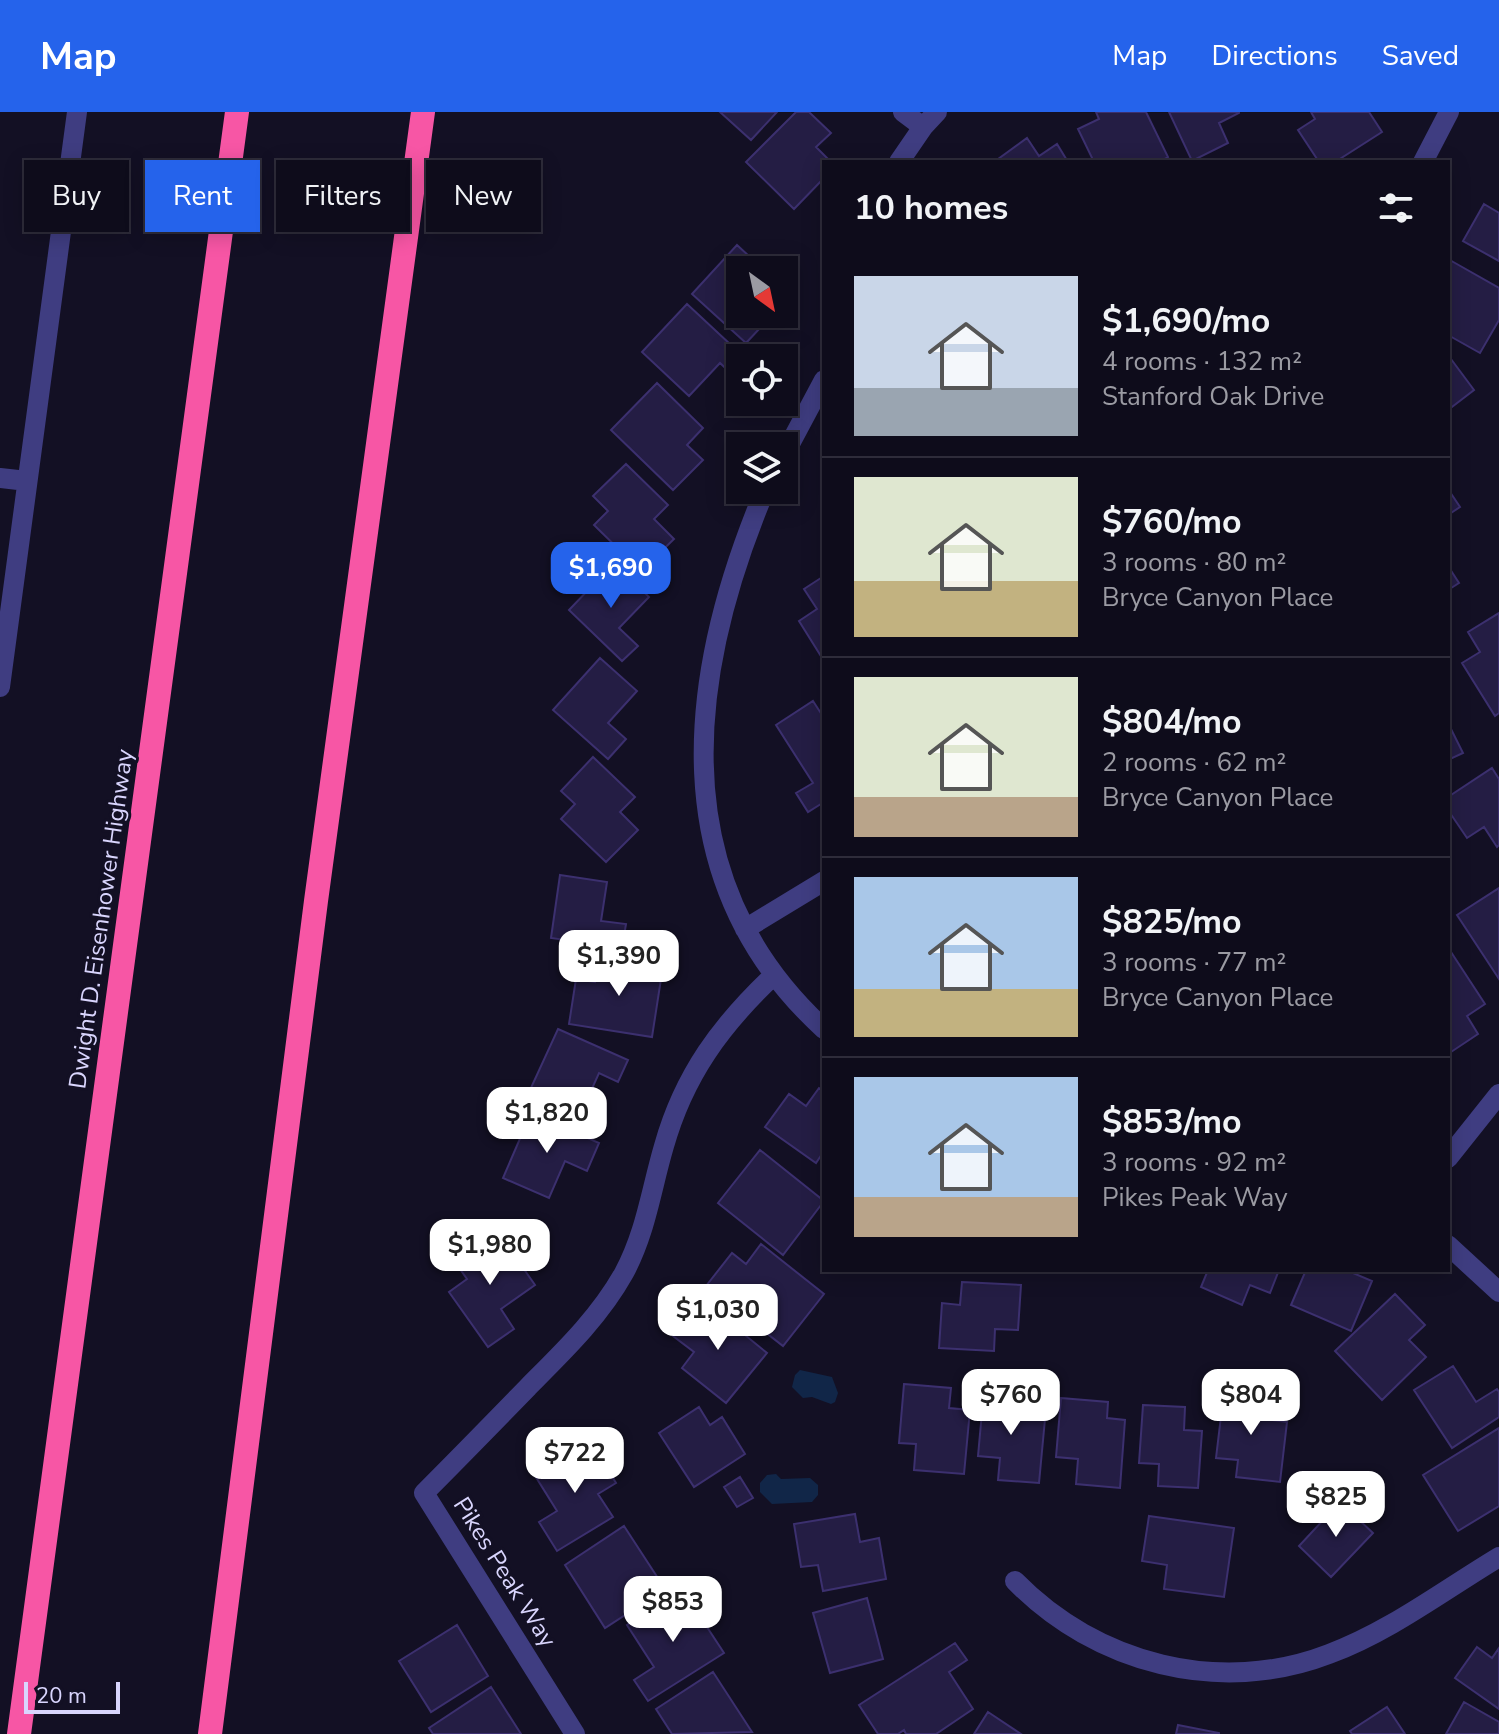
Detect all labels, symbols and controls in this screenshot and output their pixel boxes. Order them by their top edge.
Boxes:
text: Map [40,31,117,82]
text: Map [1112,37,1167,75]
text: Directions [1211,37,1338,75]
text: Saved [1382,37,1459,75]
chip: Buy [24,160,129,232]
chip: Rent [145,160,260,232]
chip: Filters [276,160,410,232]
chip: New [426,160,541,232]
text: 10 homes [854,185,1008,231]
icon: filters [1374,186,1418,230]
north arrow [726,256,798,328]
map controls [726,256,798,504]
text: $1,690/mo [1102,298,1270,344]
icon: home [918,308,1014,404]
button: locate [726,344,798,416]
text: 4 rooms · 132 m² [1102,344,1302,379]
text: Stanford Oak Drive [1102,379,1324,414]
button: layers [726,432,798,504]
text: $760/mo [1102,499,1242,545]
icon: home [918,509,1014,605]
pin: $1,690 [546,542,676,610]
text: 3 rooms · 80 m² [1102,545,1286,580]
text: $1,690 [569,550,653,585]
text: Bryce Canyon Place [1102,580,1333,615]
text: $804/mo [1102,699,1242,745]
icon: home [918,709,1014,805]
text: 2 rooms · 62 m² [1102,745,1286,780]
street label: Dwight D. Eisenhower Highway [61,747,141,1091]
text: Bryce Canyon Place [1102,780,1333,815]
text: $825/mo [1102,899,1242,945]
icon: home [918,909,1014,1005]
pin: $1,390 [554,930,684,998]
text: $1,390 [577,938,661,973]
text: 3 rooms · 77 m² [1102,945,1286,980]
text: Bryce Canyon Place [1102,980,1333,1015]
pin: $1,820 [482,1087,612,1155]
text: $1,820 [505,1095,589,1130]
text: $853/mo [1102,1099,1242,1145]
icon: home [918,1109,1014,1205]
text: 3 rooms · 92 m² [1102,1145,1286,1180]
text: Pikes Peak Way [1102,1180,1288,1215]
pin: $1,980 [425,1219,555,1287]
text: $1,980 [448,1227,532,1262]
pin: $1,030 [653,1284,783,1352]
text: $1,030 [676,1292,760,1327]
pin: $760 [964,1369,1058,1437]
pin: $804 [1204,1369,1298,1437]
text: $760 [980,1377,1042,1412]
text: $804 [1220,1377,1282,1412]
pin: $722 [528,1427,622,1495]
text: $722 [544,1435,606,1470]
pin: $825 [1289,1471,1383,1539]
text: $825 [1305,1479,1367,1514]
street label: Pikes Peak Way [446,1491,564,1654]
pin: $853 [626,1576,720,1644]
text: $853 [642,1584,704,1619]
scale bar [24,1678,120,1714]
text: 20 m [36,1681,87,1711]

